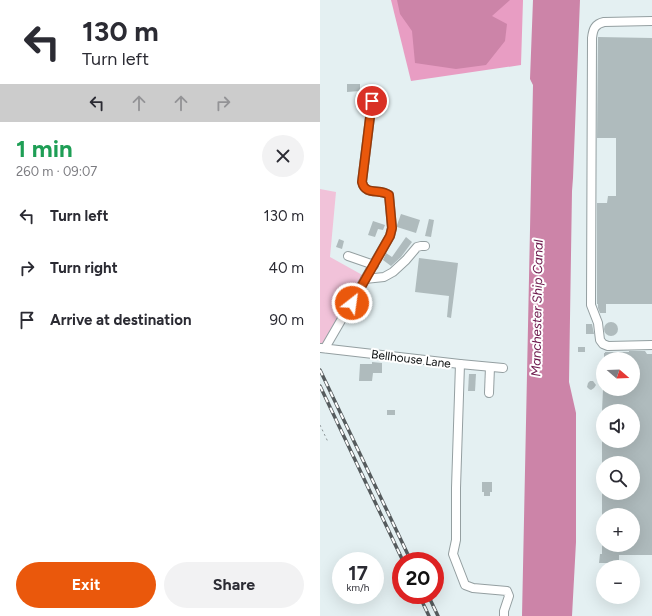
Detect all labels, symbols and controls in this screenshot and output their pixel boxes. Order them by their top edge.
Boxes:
text: 130 m [82,14,159,48]
icon: left [16,16,68,68]
text: Turn left [82,48,149,70]
pin [355,84,389,118]
icon: arrive [361,90,383,112]
icon: left [86,92,108,114]
icon: ahead [128,92,150,114]
icon: ahead [170,92,192,114]
icon: right [212,92,234,114]
text: 1 min [16,134,73,163]
button: close [262,135,304,177]
text: 260 m · 09:07 [16,164,97,179]
icon: left [16,205,38,227]
text: Turn left [50,207,108,225]
text: 130 m [264,207,304,225]
water label: Manchester Ship Canal [528,239,546,377]
icon: right [16,257,38,279]
text: Turn right [50,259,118,277]
text: 40 m [269,259,304,277]
position arrow [331,282,373,324]
icon: arrive [16,309,38,331]
text: Arrive at destination [50,311,191,329]
text: 90 m [269,311,304,329]
street label: Bellhouse Lane [370,347,452,371]
north arrow [596,352,640,396]
map controls [596,352,640,604]
button: sound [596,404,640,448]
button: search [596,456,640,500]
button: + [596,508,640,552]
speed limit sign: 20 [392,552,444,604]
button: − [596,560,640,604]
text: 17 [348,561,368,585]
button: Exit [16,562,156,608]
button: Share [164,562,304,608]
text: km/h [347,581,369,594]

